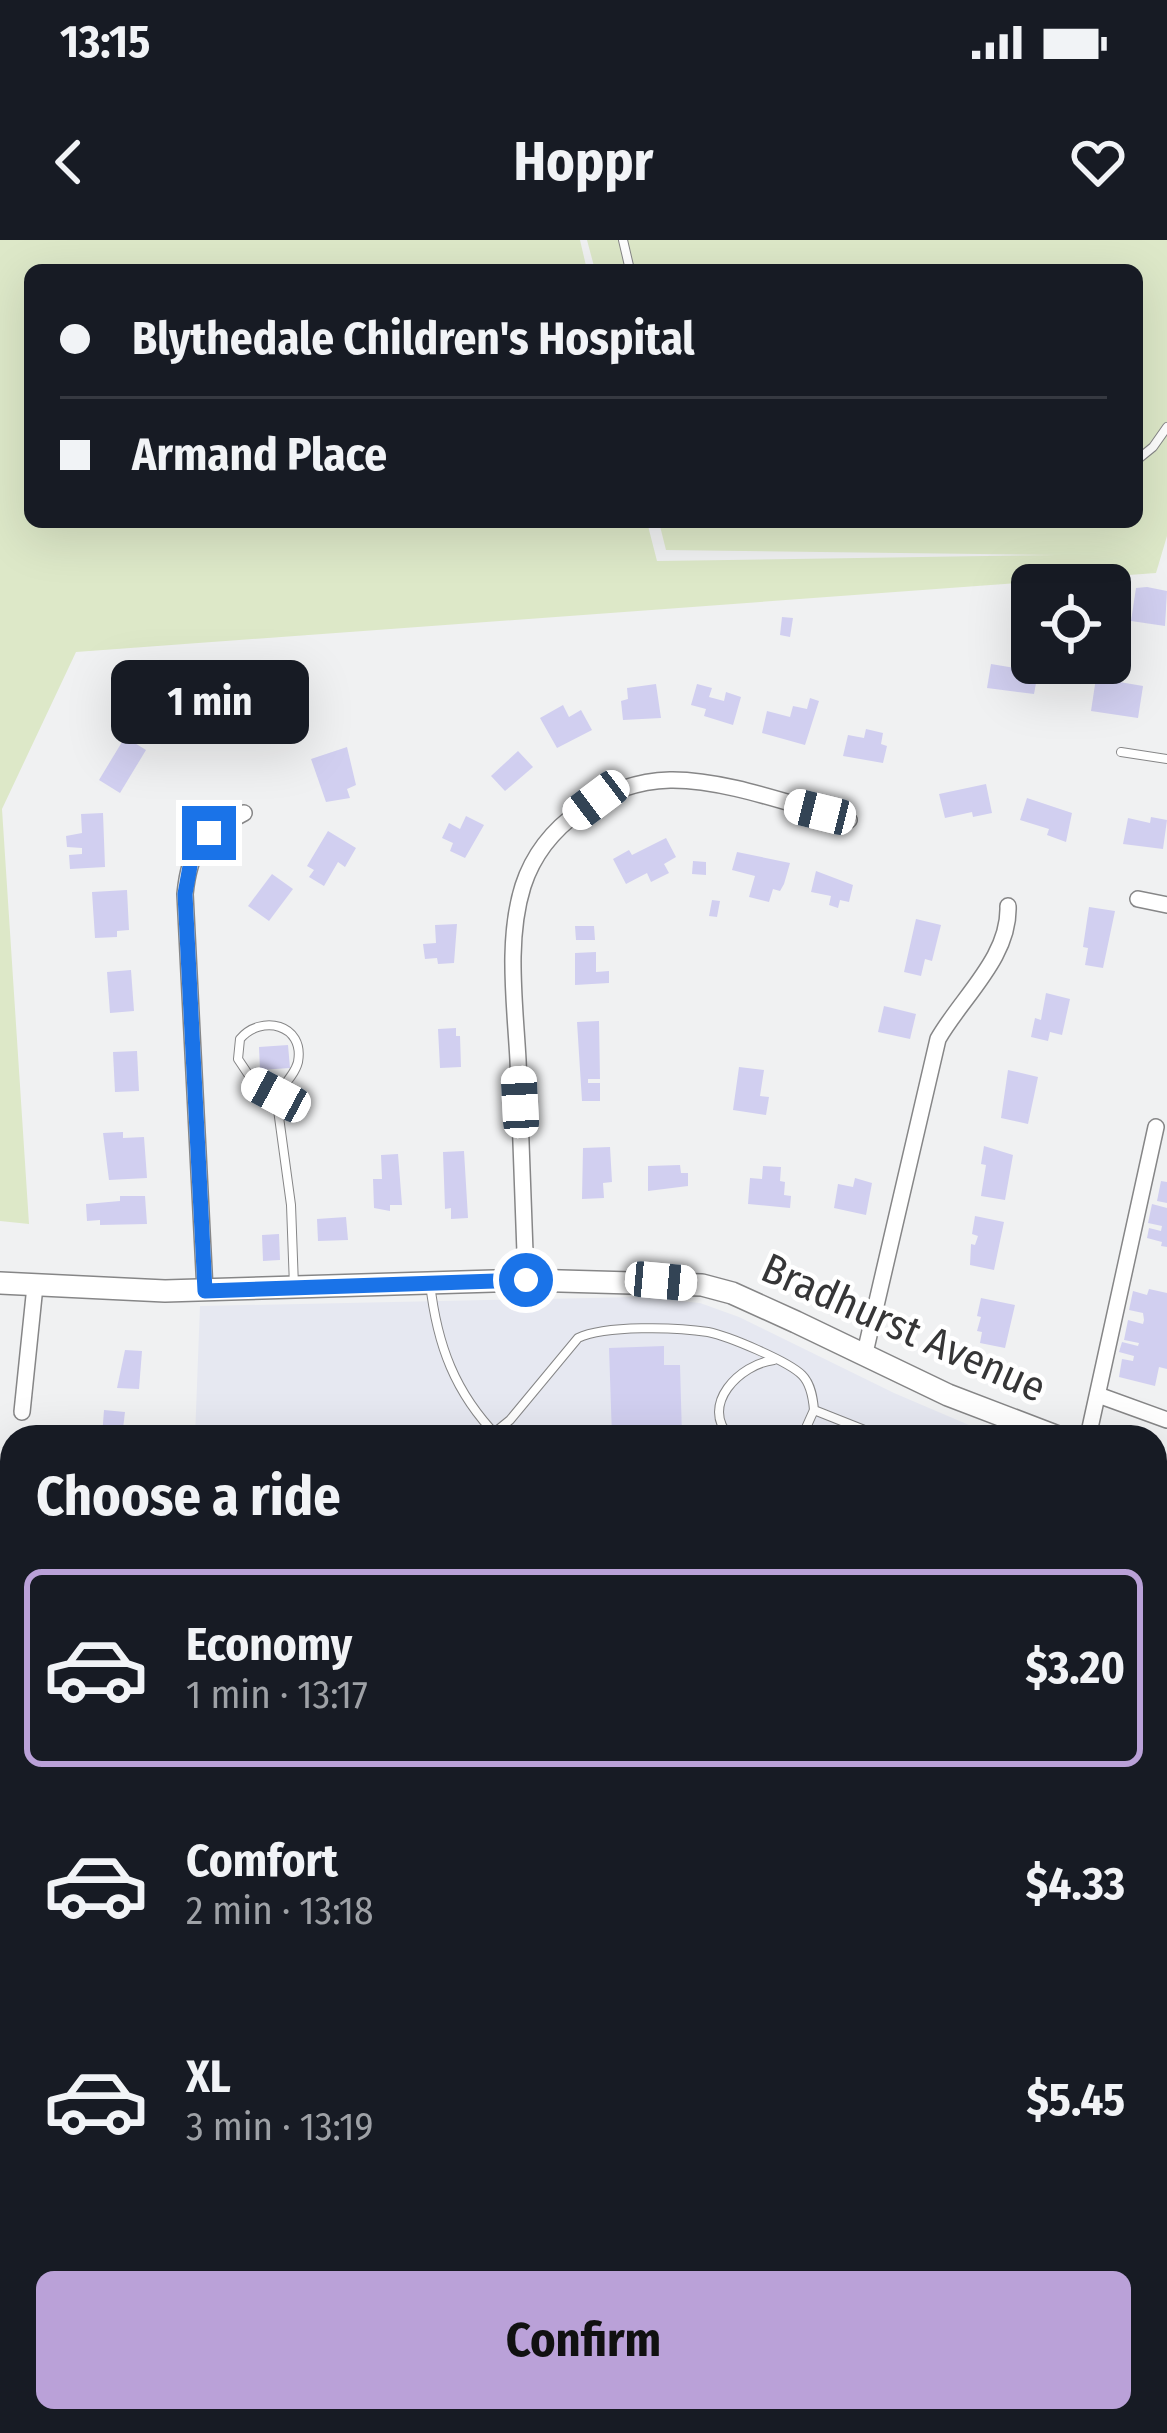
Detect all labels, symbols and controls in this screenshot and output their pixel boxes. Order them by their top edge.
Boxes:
text: 13:15 [60,15,150,69]
icon: back [36,129,102,195]
icon: heart [1065,129,1131,195]
text: Hoppr [514,130,653,194]
text: Blythedale Children's Hospital [132,312,695,366]
text: Armand Place [132,428,387,482]
map controls [1011,564,1131,684]
button: locate [1011,564,1131,684]
callout: 1 min [110,659,308,743]
text: 1 min [168,679,252,725]
car [556,764,636,836]
car [781,786,859,838]
route end [182,806,236,860]
car [236,1062,316,1128]
car [500,1065,540,1139]
street label: Bradhurst Avenue [754,1243,1053,1413]
route start [499,1253,553,1307]
car [624,1260,698,1302]
text: Choose a ride [36,1465,341,1529]
icon: car [42,1614,150,1722]
text: Economy [186,1618,352,1672]
text: $3.20 [1026,1641,1125,1695]
text: 1 min · 13:17 [186,1672,368,1718]
icon: car [42,1830,150,1938]
text: Comfort [186,1834,338,1888]
text: $4.33 [1026,1857,1125,1911]
text: 2 min · 13:18 [186,1888,374,1934]
icon: car [42,2046,150,2154]
text: XL [186,2050,231,2104]
text: $5.45 [1026,2073,1125,2127]
text: 3 min · 13:19 [186,2104,373,2150]
button: Confirm [36,2271,1131,2409]

